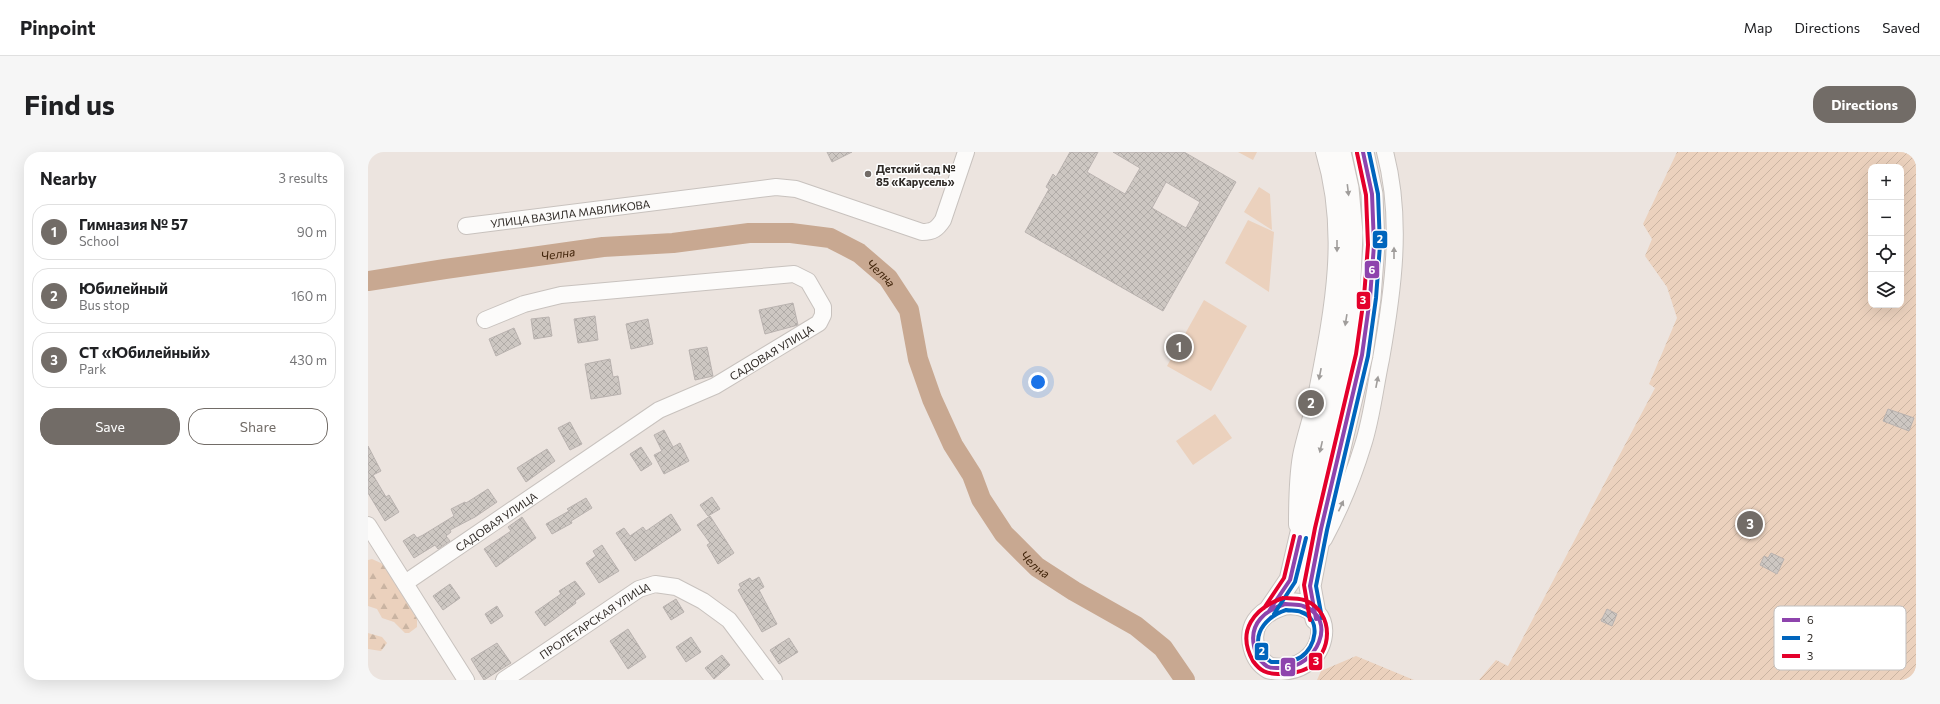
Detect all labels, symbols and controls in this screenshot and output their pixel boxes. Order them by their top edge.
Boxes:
text: Pinpoint [20,16,96,39]
text: Map [1744,19,1773,36]
text: Directions [1795,19,1860,36]
text: Saved [1882,19,1920,36]
button: Directions [1813,86,1916,123]
text: Find us [24,87,115,121]
place label: Детский сад № 85 «Карусель» [876,162,955,188]
map controls [1868,164,1904,308]
button: + [1868,164,1904,200]
text: Nearby [40,168,97,189]
marker: Детский сад № 85 «Карусель» [863,169,873,179]
text: 3 results [279,170,328,186]
one-way arrow [1345,184,1351,196]
street label: УЛИЦА ВАЗИЛА МАВЛИКОВА [490,196,651,229]
button: − [1868,200,1904,236]
text: Гимназия № 57 [79,215,188,233]
text: 1 [51,224,57,240]
text: 90 m [297,224,327,240]
line badge: 2 [1372,230,1388,249]
text: 2 [1377,232,1383,245]
text: School [79,233,119,249]
button: locate [1868,236,1904,272]
one-way arrow [1334,240,1340,253]
water label: Челна [540,244,576,263]
one-way arrow [1391,246,1397,259]
water label: Челна [864,256,899,289]
line badge: 6 [1364,260,1380,279]
text: 6 [1369,263,1376,276]
button: layers [1868,272,1904,308]
text: Юбилейный [79,279,168,297]
text: 2 [50,288,58,304]
text: 160 m [291,288,327,304]
line badge: 3 [1356,291,1371,310]
text: 3 [1360,293,1366,306]
text: Bus stop [79,297,130,313]
one-way arrow [1343,314,1349,326]
street label: САДОВАЯ УЛИЦА [727,321,816,382]
pin: 1 [1166,332,1192,362]
text: СТ «Юбилейный» [79,343,210,361]
text: 3 [50,352,58,368]
text: 430 m [289,352,327,368]
text: Park [79,361,106,377]
one-way arrow [1317,368,1323,380]
your location [1028,372,1048,392]
one-way arrow [1374,376,1380,388]
pin: 2 [1298,388,1324,418]
button: Save [40,408,180,445]
button: Share [188,408,328,445]
one-way arrow [1317,441,1323,453]
street label: САДОВАЯ УЛИЦА [453,488,540,553]
one-way arrow [1338,501,1344,512]
pin: 3 [1737,509,1763,539]
water label: Челна [1018,548,1053,581]
street label: ПРОЛЕТАРСКАЯ УЛИЦА [537,579,652,661]
legend [1774,606,1906,670]
text: 6 [1807,613,1814,626]
text: 2 [1807,631,1813,644]
line badge: 2 [1254,642,1269,661]
text: 2 [1259,644,1265,657]
text: 3 [1807,649,1813,662]
line badge: 3 [1308,652,1323,671]
text: 3 [1313,654,1319,667]
line badge: 6 [1280,657,1296,677]
text: 6 [1285,660,1292,673]

